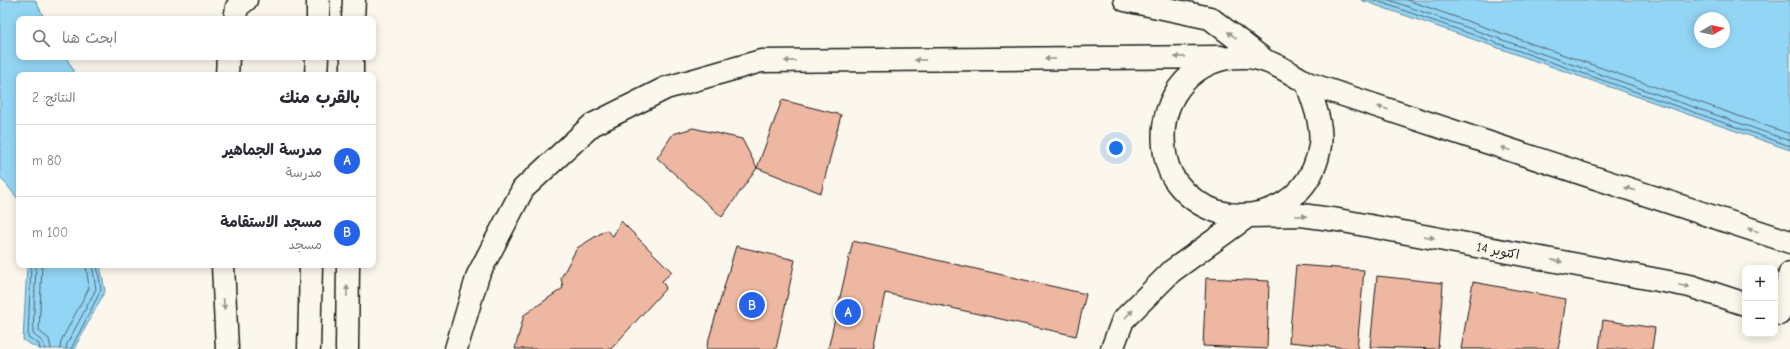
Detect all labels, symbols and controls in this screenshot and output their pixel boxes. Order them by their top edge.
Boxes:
north arrow [1694,12,1730,48]
search box [16,16,376,60]
icon: search [30,27,52,49]
text: ابحث هنا [62,29,117,47]
one-way arrow [1227,31,1238,39]
one-way arrow [1173,54,1186,60]
one-way arrow [1043,56,1056,62]
one-way arrow [913,57,926,63]
one-way arrow [783,58,796,64]
text: بالقرب منك [279,88,360,107]
text: النتائج: 2 [32,90,76,105]
one-way arrow [1376,105,1388,111]
your location [1106,138,1126,158]
text: مدرسة الجماهير [223,141,322,159]
one-way arrow [1500,145,1512,151]
text: 80 m [32,153,62,168]
text: A [343,153,351,168]
text: مدرسة [286,165,322,180]
one-way arrow [1623,186,1635,192]
one-way arrow [1295,212,1307,219]
text: مسجد الاستقامة [220,213,322,231]
text: 100 m [32,225,68,240]
text: B [343,225,351,240]
one-way arrow [1747,227,1759,233]
one-way arrow [1423,234,1435,240]
text: مسجد [289,237,322,252]
street label: 14 اكتوبر [1475,239,1521,263]
one-way arrow [1551,259,1563,265]
map controls [1742,265,1778,337]
button: + [1742,265,1778,301]
one-way arrow [1678,283,1691,289]
one-way arrow [344,284,350,297]
pin: B [739,290,765,320]
pin: A [835,297,861,327]
one-way arrow [220,298,227,310]
button: − [1742,301,1778,337]
one-way arrow [1124,309,1134,319]

